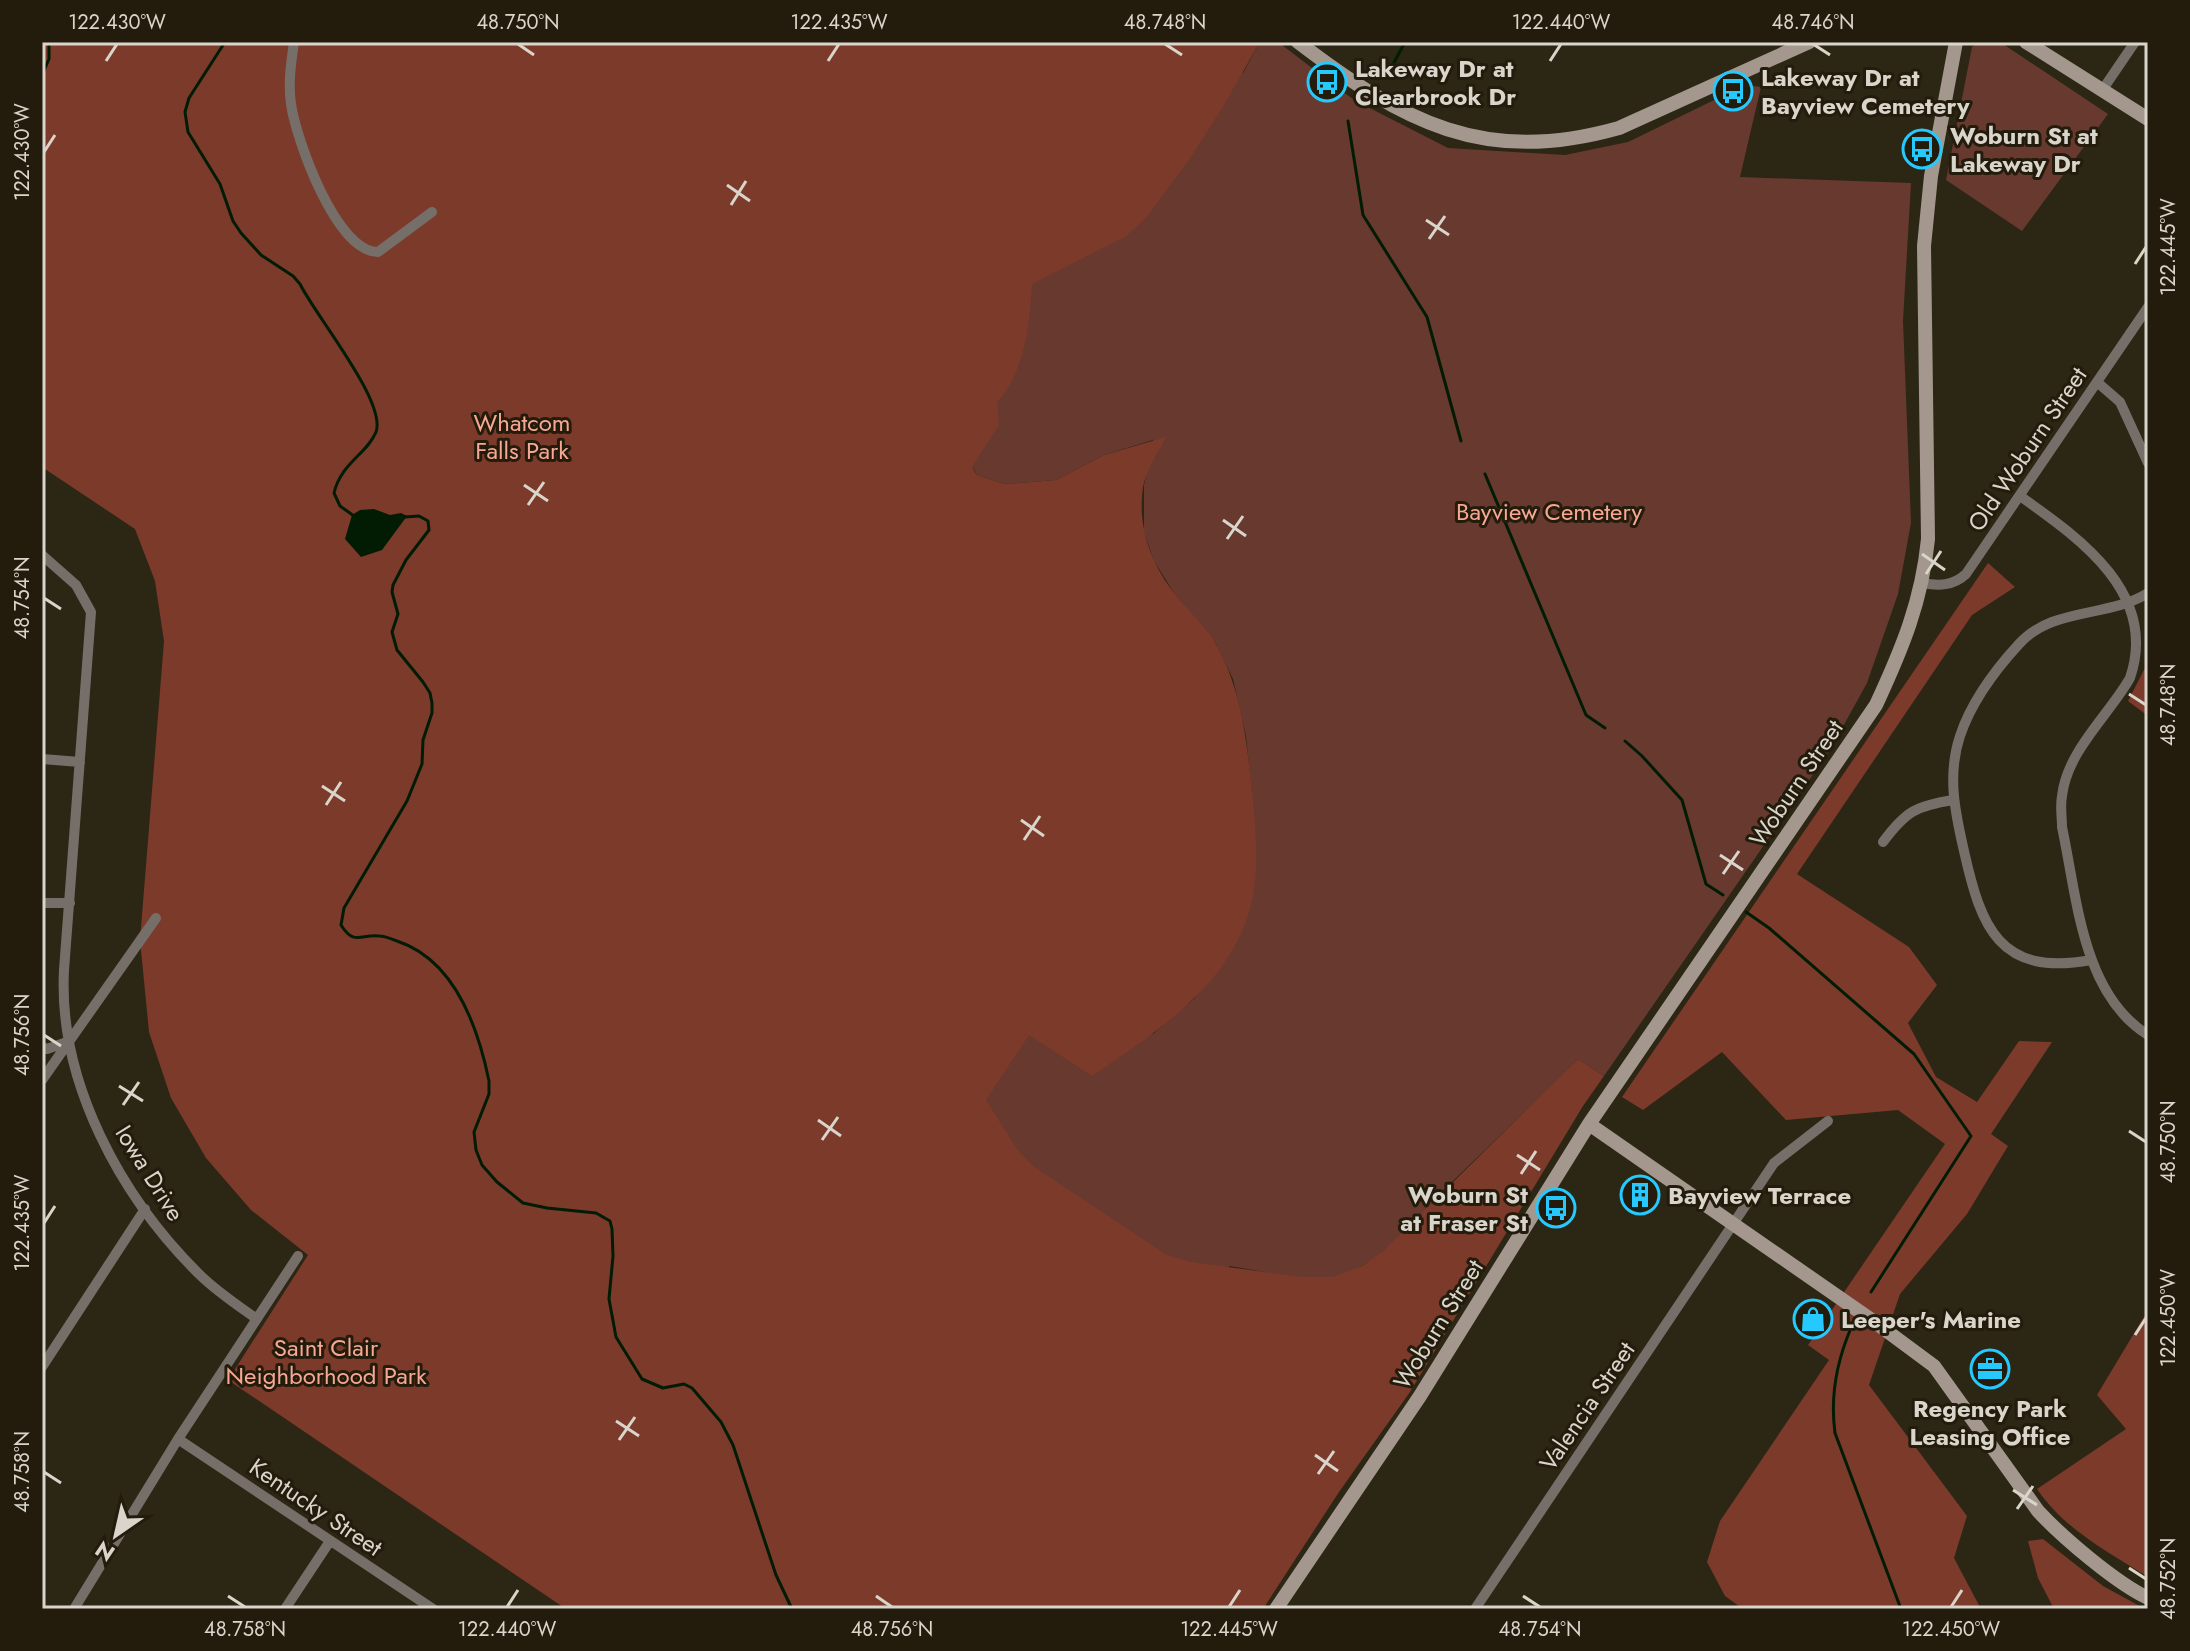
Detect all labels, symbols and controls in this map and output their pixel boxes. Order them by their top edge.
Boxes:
text: 122.430°W [68,8,166,37]
text: 48.750°N [476,8,560,37]
text: 122.435°W [791,8,888,37]
text: 48.748°N [1124,8,1206,37]
text: 122.440°W [1512,8,1610,37]
text: 48.746°N [1771,8,1855,37]
place label: Lakeway Dr at Clearbrook Dr [1355,51,1516,114]
place label: Lakeway Dr at Bayview Cemetery [1761,60,1970,123]
bus stop icon: Lakeway Dr at Clearbrook Dr [1306,61,1348,103]
bus stop icon: Lakeway Dr at Bayview Cemetery [1712,70,1754,112]
text: 122.430°W [8,103,37,201]
place label: Woburn St at Lakeway Dr [1950,118,2098,181]
bus stop icon: Woburn St at Lakeway Dr [1901,128,1943,170]
text: 122.445°W [2154,198,2183,296]
street label: Old Woburn Street [1959,359,2095,538]
park label: Whatcom Falls Park [474,405,570,468]
park label: Bayview Cemetery [1456,494,1642,529]
text: 48.754°N [8,557,37,639]
text: 48.748°N [2154,664,2183,746]
street label: Woburn Street [1741,712,1852,854]
text: 48.756°N [8,994,37,1076]
text: 48.750°N [2154,1100,2183,1184]
street label: Iowa Drive [107,1118,193,1228]
text: 122.435°W [8,1174,37,1271]
building icon: Bayview Terrace [1619,1174,1661,1216]
place label: Woburn St at Fraser St [1400,1177,1528,1240]
place label: Bayview Terrace [1668,1178,1851,1213]
bus stop icon: Woburn St at Fraser St [1535,1187,1577,1229]
street label: Woburn Street [1384,1252,1492,1395]
text: 122.450°W [2154,1269,2183,1367]
shop icon: Leeper's Marine [1792,1298,1834,1340]
place label: Leeper's Marine [1841,1302,2021,1337]
park label: Saint Clair Neighborhood Park [226,1330,427,1393]
street label: Valencia Street [1531,1334,1643,1478]
office icon: Regency Park Leasing Office [1969,1348,2011,1390]
place label: Regency Park Leasing Office [1909,1391,2071,1454]
text: 48.758°N [8,1431,37,1513]
street label: Kentucky Street [243,1450,390,1565]
north arrow [76,1495,156,1575]
text: N [89,1533,121,1570]
text: 48.752°N [2154,1538,2183,1620]
text: 48.758°N [204,1615,286,1644]
text: 122.440°W [458,1615,556,1644]
text: 48.756°N [851,1615,933,1644]
text: 122.445°W [1180,1615,1278,1644]
text: 48.754°N [1499,1615,1581,1644]
text: 122.450°W [1902,1615,2000,1644]

